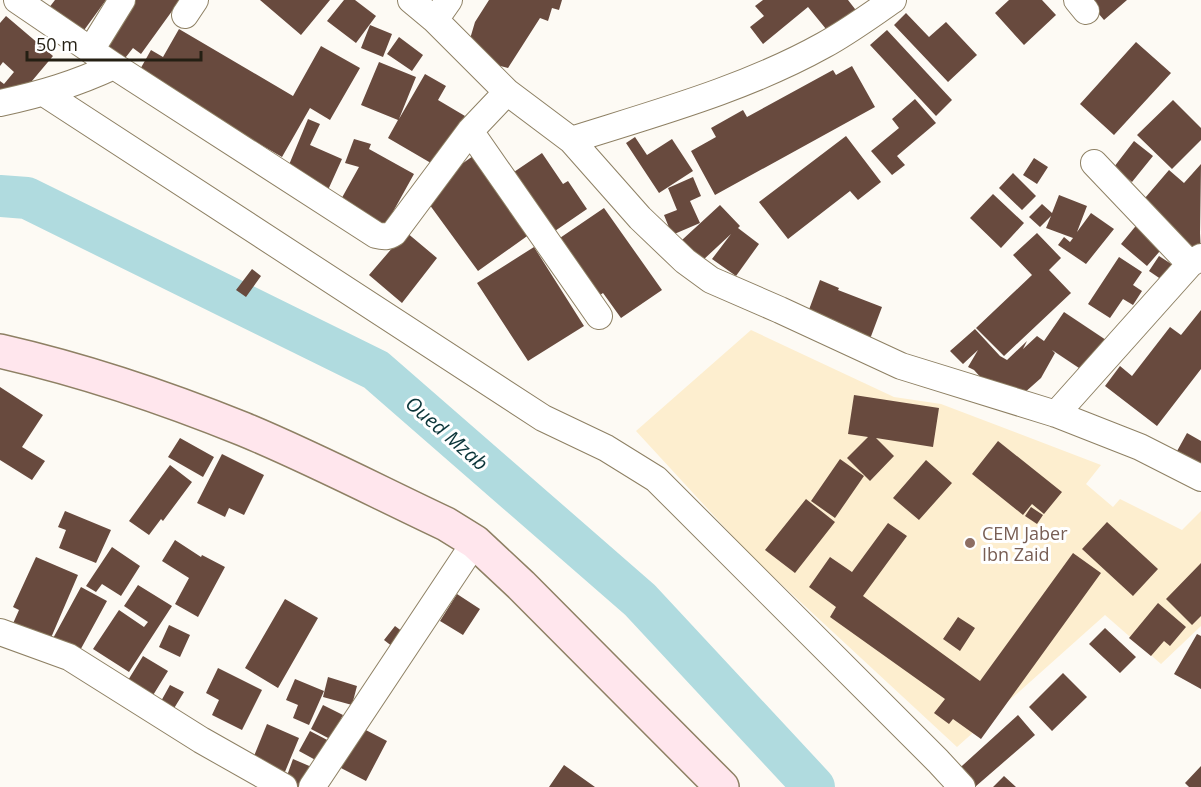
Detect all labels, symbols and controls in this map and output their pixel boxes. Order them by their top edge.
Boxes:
scale bar [27,24,201,62]
text: 50 m [36,32,78,56]
water label: Oued Mzab [400,390,494,476]
place label: CEM Jaber Ibn Zaid [982,521,1068,566]
marker: CEM Jaber Ibn Zaid [963,536,977,550]

